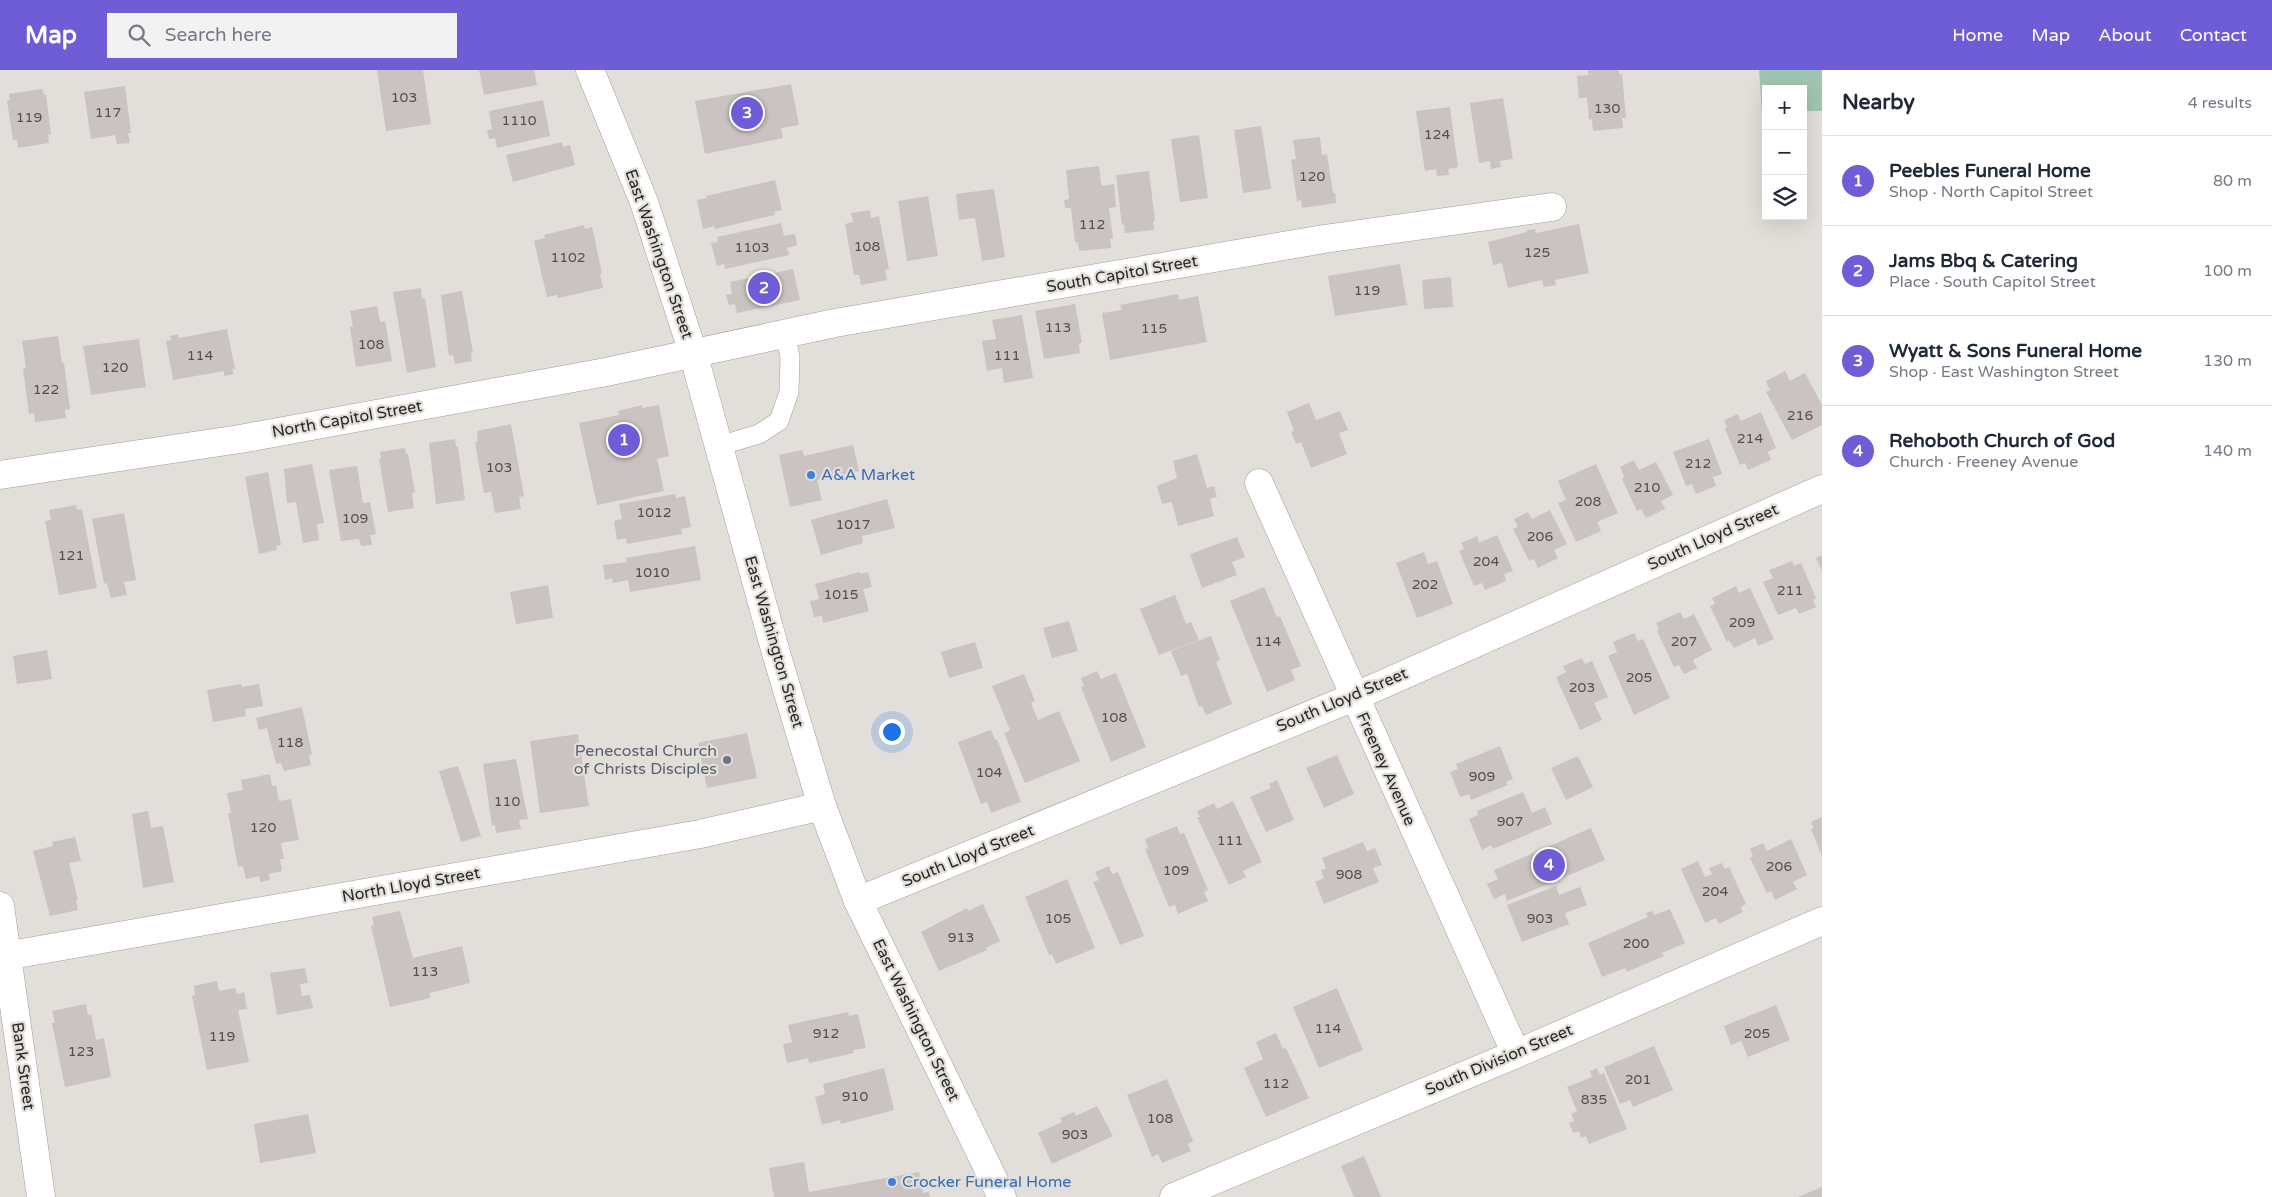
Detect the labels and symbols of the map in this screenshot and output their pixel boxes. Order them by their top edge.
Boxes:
house number: 103 [391,89,417,106]
pin: 3 [731,94,763,132]
house number: 130 [1594,100,1620,117]
house number: 117 [95,104,121,121]
house number: 119 [16,109,42,126]
house number: 1110 [501,112,537,129]
house number: 124 [1424,126,1450,143]
street label: East Washington Street [621,167,697,341]
house number: 120 [1299,168,1325,185]
house number: 112 [1079,216,1105,233]
house number: 108 [854,238,880,255]
house number: 1103 [734,239,770,256]
house number: 125 [1524,244,1550,261]
house number: 1102 [550,249,586,266]
street label: South Capitol Street [1045,251,1199,297]
pin: 2 [748,269,780,307]
house number: 119 [1354,282,1380,299]
house number: 113 [1045,319,1071,336]
house number: 115 [1141,320,1167,337]
house number: 108 [358,336,384,353]
house number: 114 [187,347,213,364]
house number: 111 [994,347,1020,364]
house number: 120 [102,359,128,376]
house number: 122 [33,381,59,398]
street label: North Capitol Street [270,396,424,442]
house number: 216 [1787,407,1813,424]
pin: 1 [608,421,640,459]
house number: 214 [1737,430,1763,447]
house number: 212 [1685,455,1711,472]
house number: 103 [486,459,512,476]
place label: A&A Market [821,465,915,485]
marker: A&A Market [805,469,817,481]
house number: 210 [1634,479,1660,496]
house number: 208 [1575,493,1601,510]
street label: South Lloyd Street [1645,499,1781,575]
house number: 1012 [636,504,672,521]
house number: 109 [342,510,368,527]
house number: 1017 [835,516,871,533]
house number: 206 [1527,528,1553,545]
house number: 121 [58,547,84,564]
house number: 204 [1473,553,1499,570]
street label: East Washington Street [740,554,808,730]
house number: 1010 [634,564,670,581]
house number: 202 [1412,576,1438,593]
house number: 211 [1777,582,1803,599]
house number: 1015 [823,586,859,603]
house number: 209 [1729,614,1755,631]
house number: 114 [1255,633,1281,650]
house number: 207 [1671,633,1697,650]
street label: South Lloyd Street [1273,663,1411,737]
house number: 205 [1626,669,1652,686]
house number: 203 [1569,679,1595,696]
house number: 108 [1101,709,1127,726]
street label: Freeney Avenue [1352,709,1420,829]
your location [879,719,905,745]
house number: 118 [277,734,303,751]
place label: Penecostal Church of Christs Disciples [574,741,717,779]
marker: Penecostal Church of Christs Disciples [721,754,733,766]
house number: 104 [976,764,1002,781]
house number: 909 [1469,768,1495,785]
house number: 110 [494,793,520,810]
house number: 907 [1497,813,1523,830]
house number: 120 [250,819,276,836]
street label: South Lloyd Street [899,820,1037,892]
house number: 111 [1217,832,1243,849]
pin: 4 [1533,846,1565,884]
house number: 206 [1766,858,1792,875]
house number: 109 [1163,862,1189,879]
street label: North Lloyd Street [340,863,482,907]
house number: 908 [1336,866,1362,883]
house number: 204 [1702,883,1728,900]
house number: 105 [1045,910,1071,927]
house number: 903 [1527,910,1553,927]
house number: 913 [948,929,974,946]
house number: 200 [1623,935,1649,952]
street label: East Washington Street [868,936,964,1104]
house number: 113 [412,963,438,980]
house number: 114 [1315,1020,1341,1037]
street label: South Division Street [1422,1020,1576,1100]
street label: Bank Street [7,1021,39,1111]
house number: 912 [813,1025,839,1042]
house number: 205 [1744,1025,1770,1042]
house number: 119 [209,1028,235,1045]
house number: 123 [68,1043,94,1060]
house number: 201 [1625,1071,1651,1088]
house number: 112 [1263,1075,1289,1092]
house number: 910 [842,1088,868,1105]
house number: 835 [1581,1091,1607,1108]
house number: 108 [1147,1110,1173,1127]
house number: 903 [1062,1126,1088,1143]
place label: Crocker Funeral Home [902,1172,1071,1192]
marker: Crocker Funeral Home [886,1176,898,1188]

